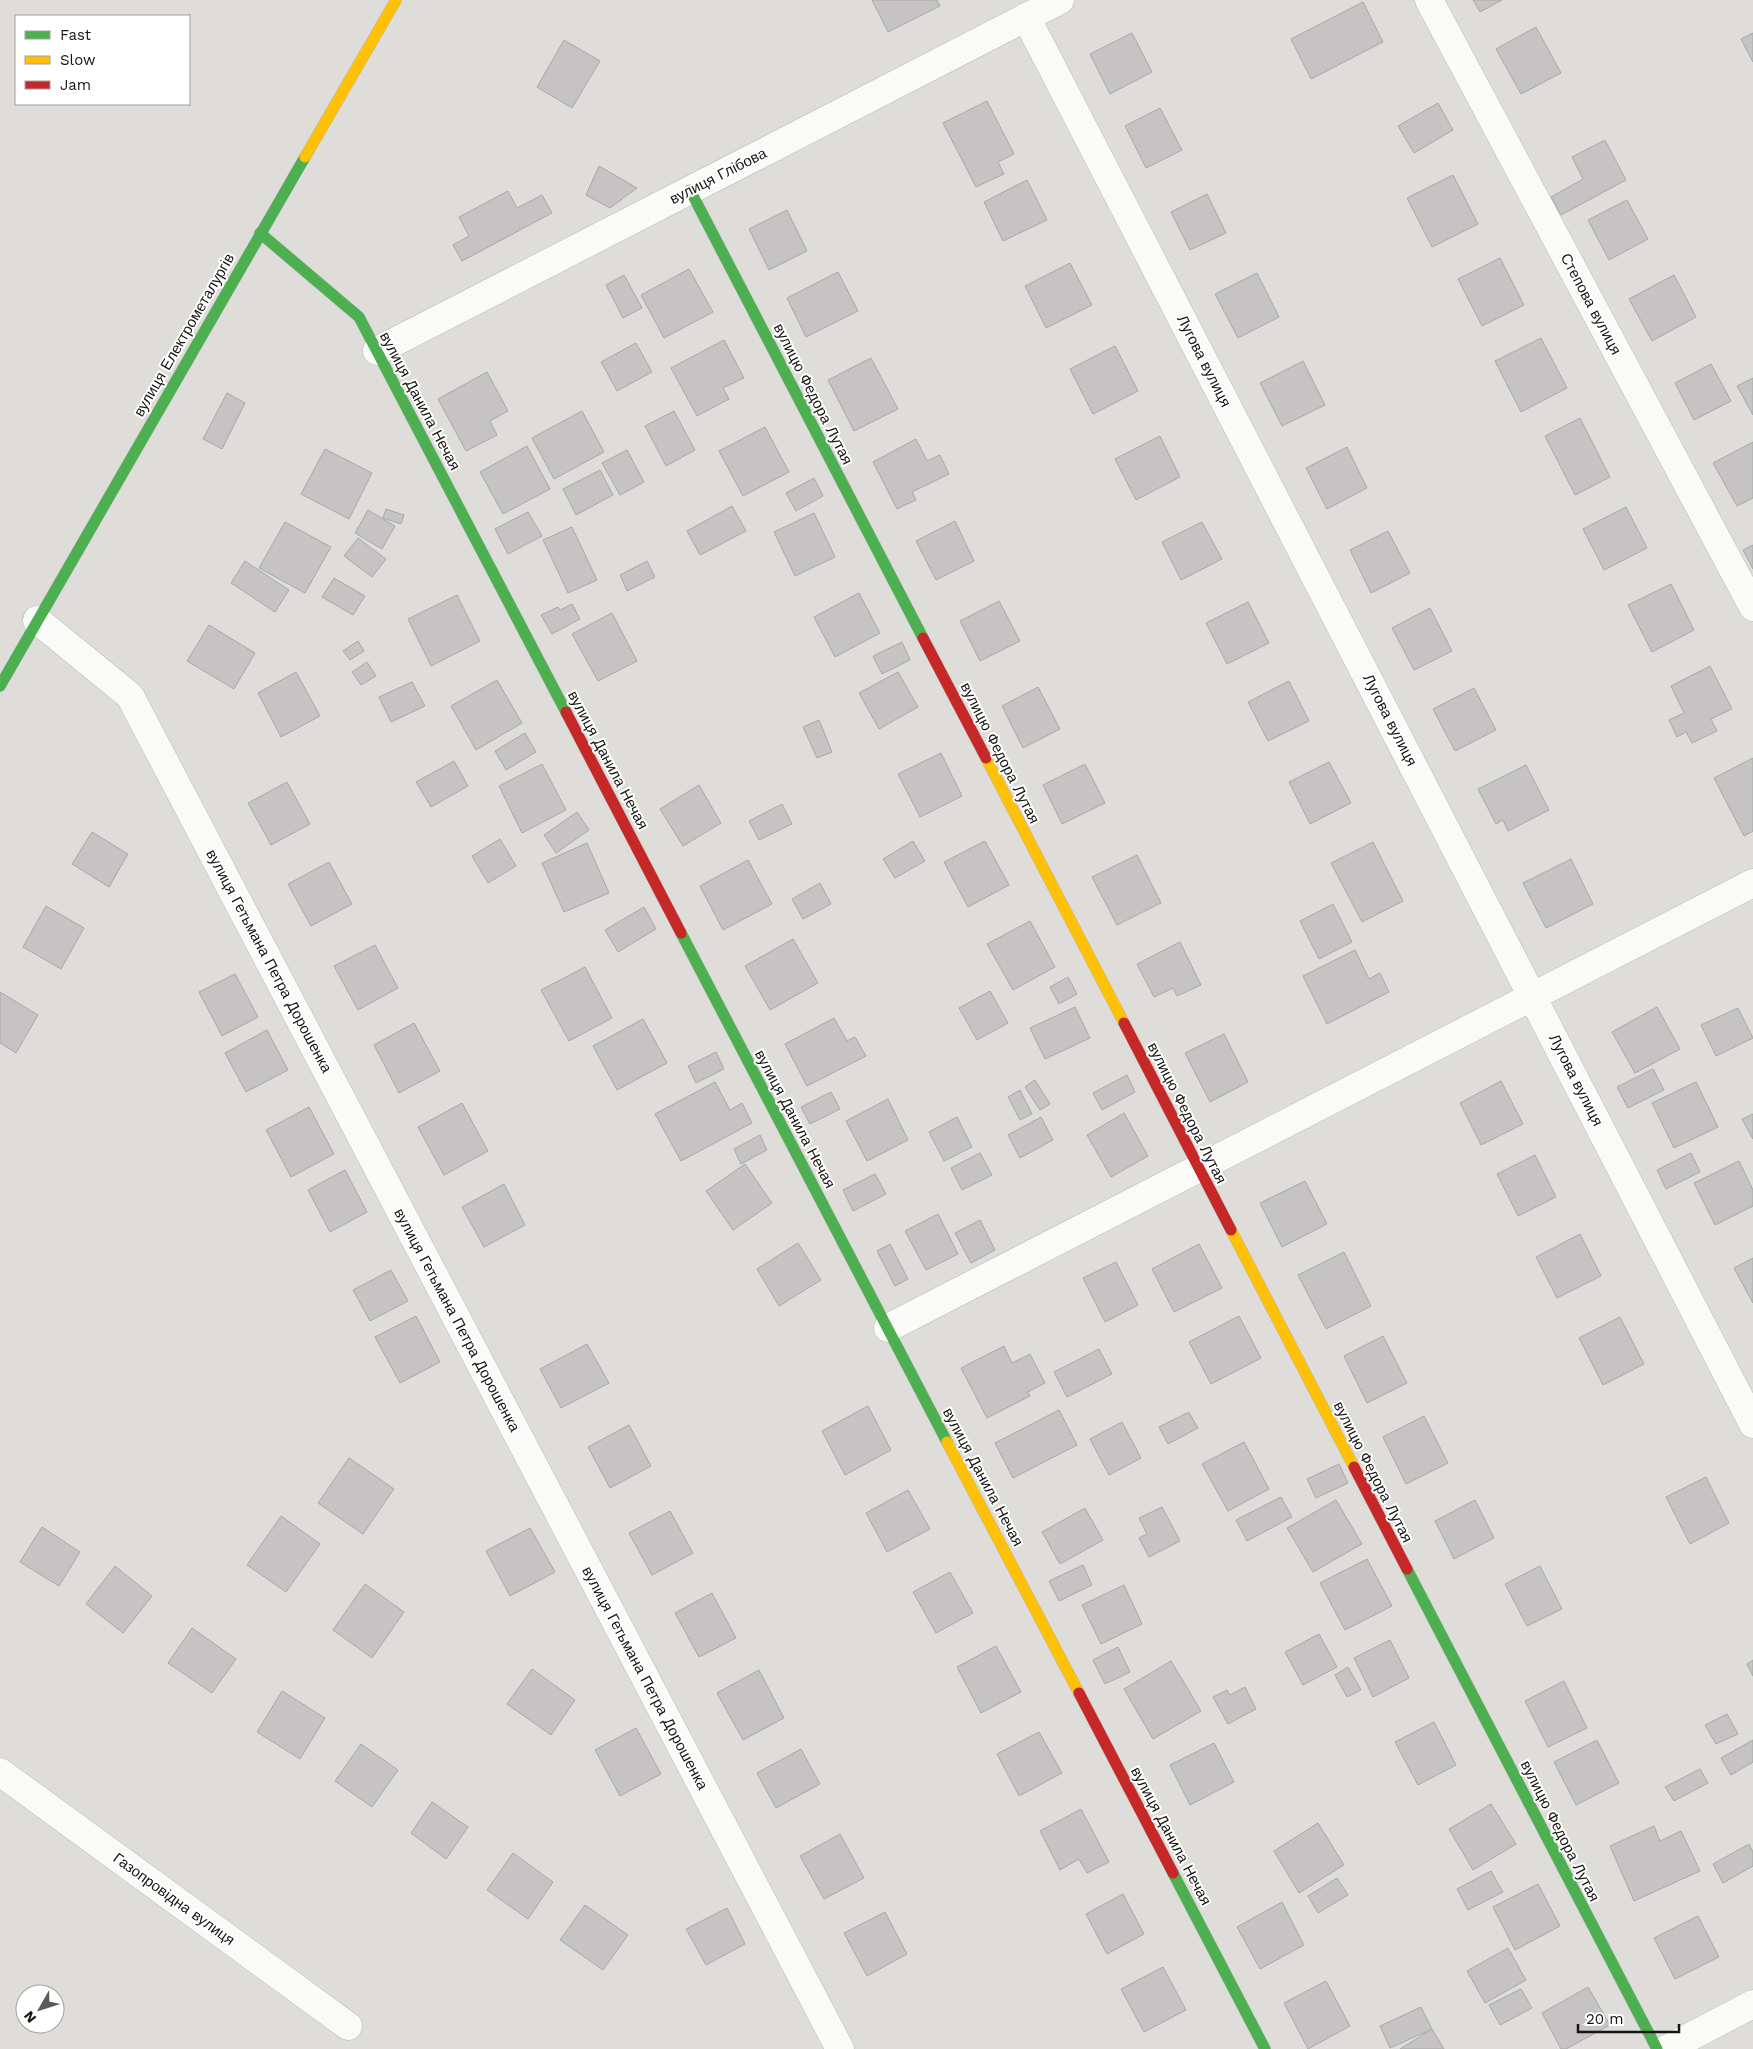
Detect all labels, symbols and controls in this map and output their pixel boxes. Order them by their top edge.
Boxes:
legend [15,15,190,105]
text: Fast [60,26,92,44]
text: Slow [60,51,96,69]
text: Jam [60,76,91,94]
street label: вулиця Глібова [667,144,770,208]
street label: вулиця Електрометалургів [130,250,238,420]
street label: Степова вулиця [1557,250,1625,358]
street label: Лугова вулиця [1173,312,1235,410]
street label: вулицю Федора Лутая [770,320,856,468]
street label: вулиця Данила Нечая [376,329,464,473]
street label: Лугова вулиця [1359,671,1421,769]
street label: вулицю Федора Лутая [957,679,1043,827]
street label: вулиця Данила Нечая [564,688,652,832]
street label: вулиця Гетьмана Петра Дорошенка [202,846,336,1076]
street label: Лугова вулиця [1545,1031,1607,1129]
street label: вулицю Федора Лутая [1144,1039,1230,1187]
street label: вулиця Данила Нечая [751,1047,839,1191]
street label: вулиця Гетьмана Петра Дорошенка [390,1205,524,1435]
street label: вулицю Федора Лутая [1330,1398,1416,1546]
street label: вулиця Данила Нечая [939,1405,1027,1549]
street label: вулиця Гетьмана Петра Дорошенка [578,1563,712,1793]
street label: вулицю Федора Лутая [1517,1757,1603,1905]
street label: вулиця Данила Нечая [1127,1764,1215,1908]
street label: Газопровідна вулиця [110,1849,238,1949]
north arrow [15,1984,65,2034]
scale bar [1578,2002,1679,2034]
text: N [20,2008,39,2026]
text: 20 m [1586,2010,1624,2028]

